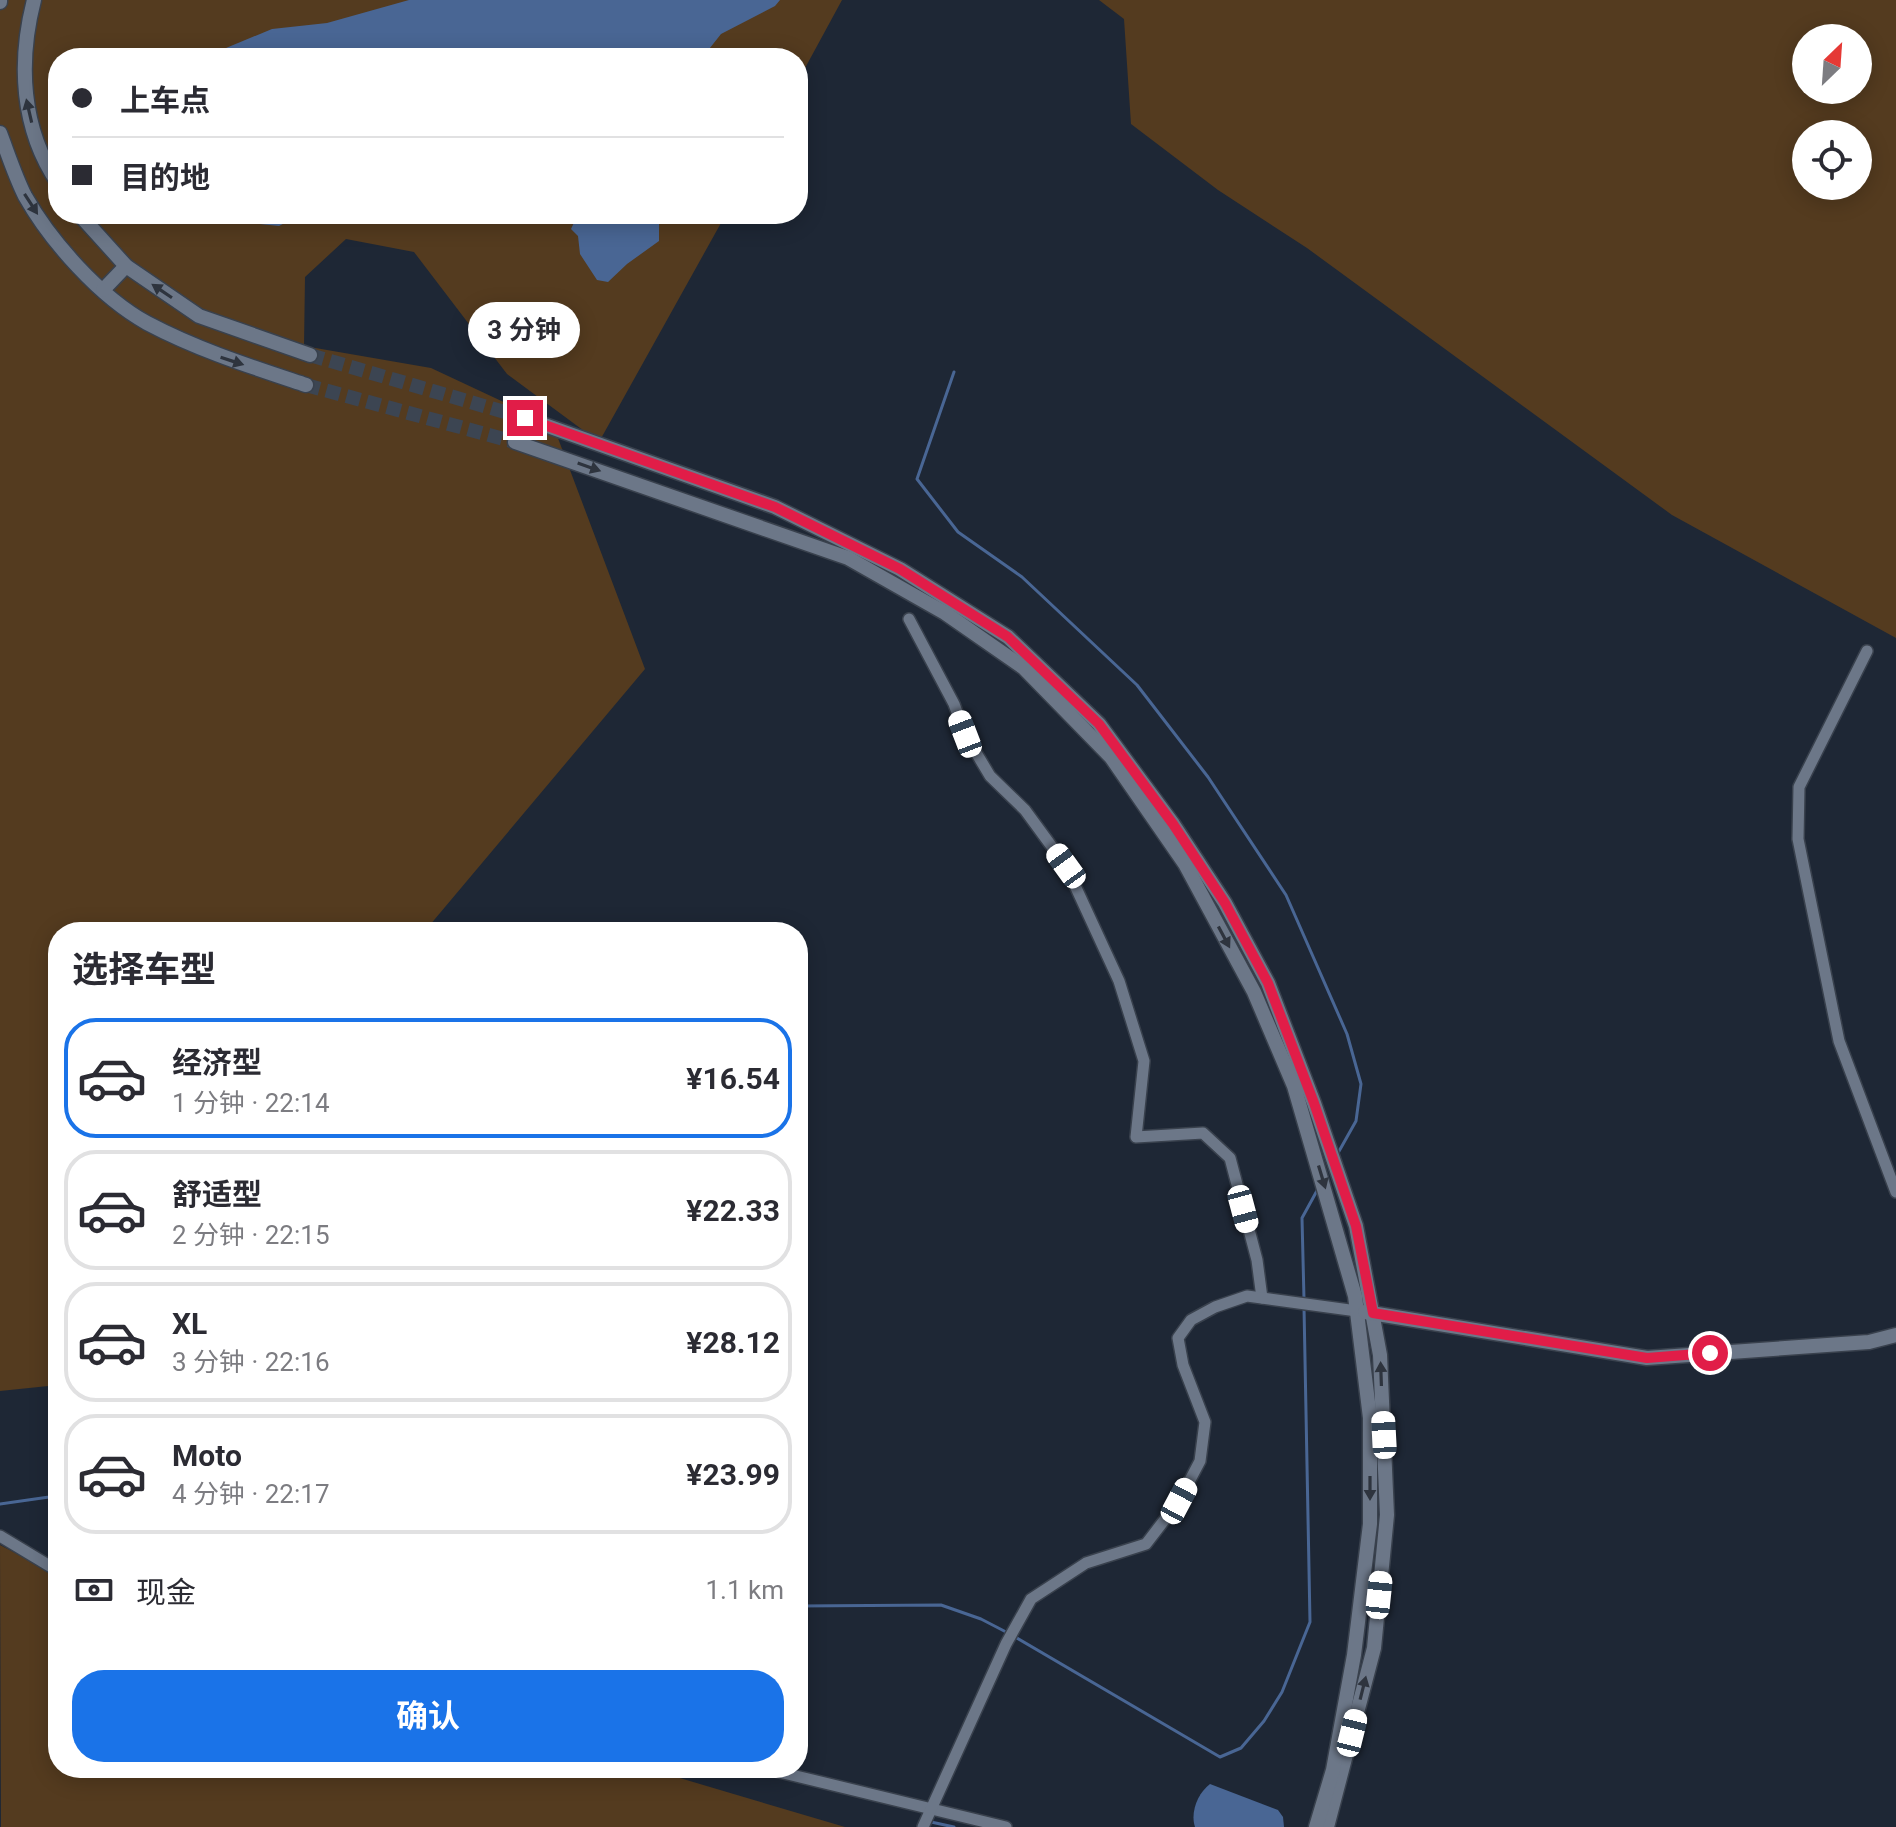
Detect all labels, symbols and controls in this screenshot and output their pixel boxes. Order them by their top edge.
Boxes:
north arrow [1792,24,1872,104]
map controls [1792,24,1872,200]
text: 上车点 [120,83,210,118]
one-way arrow [22,99,35,124]
button: locate [1792,120,1872,200]
text: 目的地 [120,160,210,195]
one-way arrow [24,194,39,215]
one-way arrow [151,284,172,299]
callout: 3 分钟 [469,302,581,358]
text: 3 分钟 [487,315,561,345]
one-way arrow [220,355,244,367]
route end [507,400,543,436]
one-way arrow [577,462,601,474]
car [945,707,985,761]
car [1042,840,1090,892]
one-way arrow [1217,926,1231,948]
text: 选择车型 [72,949,216,991]
icon: car [76,1042,148,1114]
text: 经济型 [172,1045,262,1080]
text: ¥16.54 [686,1061,780,1096]
text: 1 分钟 · 22:14 [172,1088,330,1118]
one-way arrow [1316,1165,1329,1189]
icon: car [76,1174,148,1246]
text: 舒适型 [172,1177,262,1212]
car [1225,1183,1261,1235]
text: ¥22.33 [686,1193,780,1228]
text: 2 分钟 · 22:15 [172,1220,330,1250]
icon: car [76,1306,148,1378]
text: XL [172,1306,207,1341]
text: ¥28.12 [686,1325,780,1360]
route start [1692,1335,1728,1371]
text: 3 分钟 · 22:16 [172,1347,330,1377]
one-way arrow [1374,1361,1387,1386]
car [1371,1410,1397,1460]
icon: car [76,1438,148,1510]
text: Moto [172,1438,242,1473]
text: ¥23.99 [686,1457,780,1492]
car [1157,1474,1201,1528]
one-way arrow [1364,1476,1376,1501]
text: 4 分钟 · 22:17 [172,1479,330,1509]
icon: cash [72,1568,116,1612]
car [1365,1570,1393,1620]
text: 现金 [136,1575,196,1610]
text: 1.1 km [705,1575,784,1605]
button: 确认 [72,1670,784,1762]
one-way arrow [1358,1676,1370,1701]
car [1335,1707,1369,1759]

